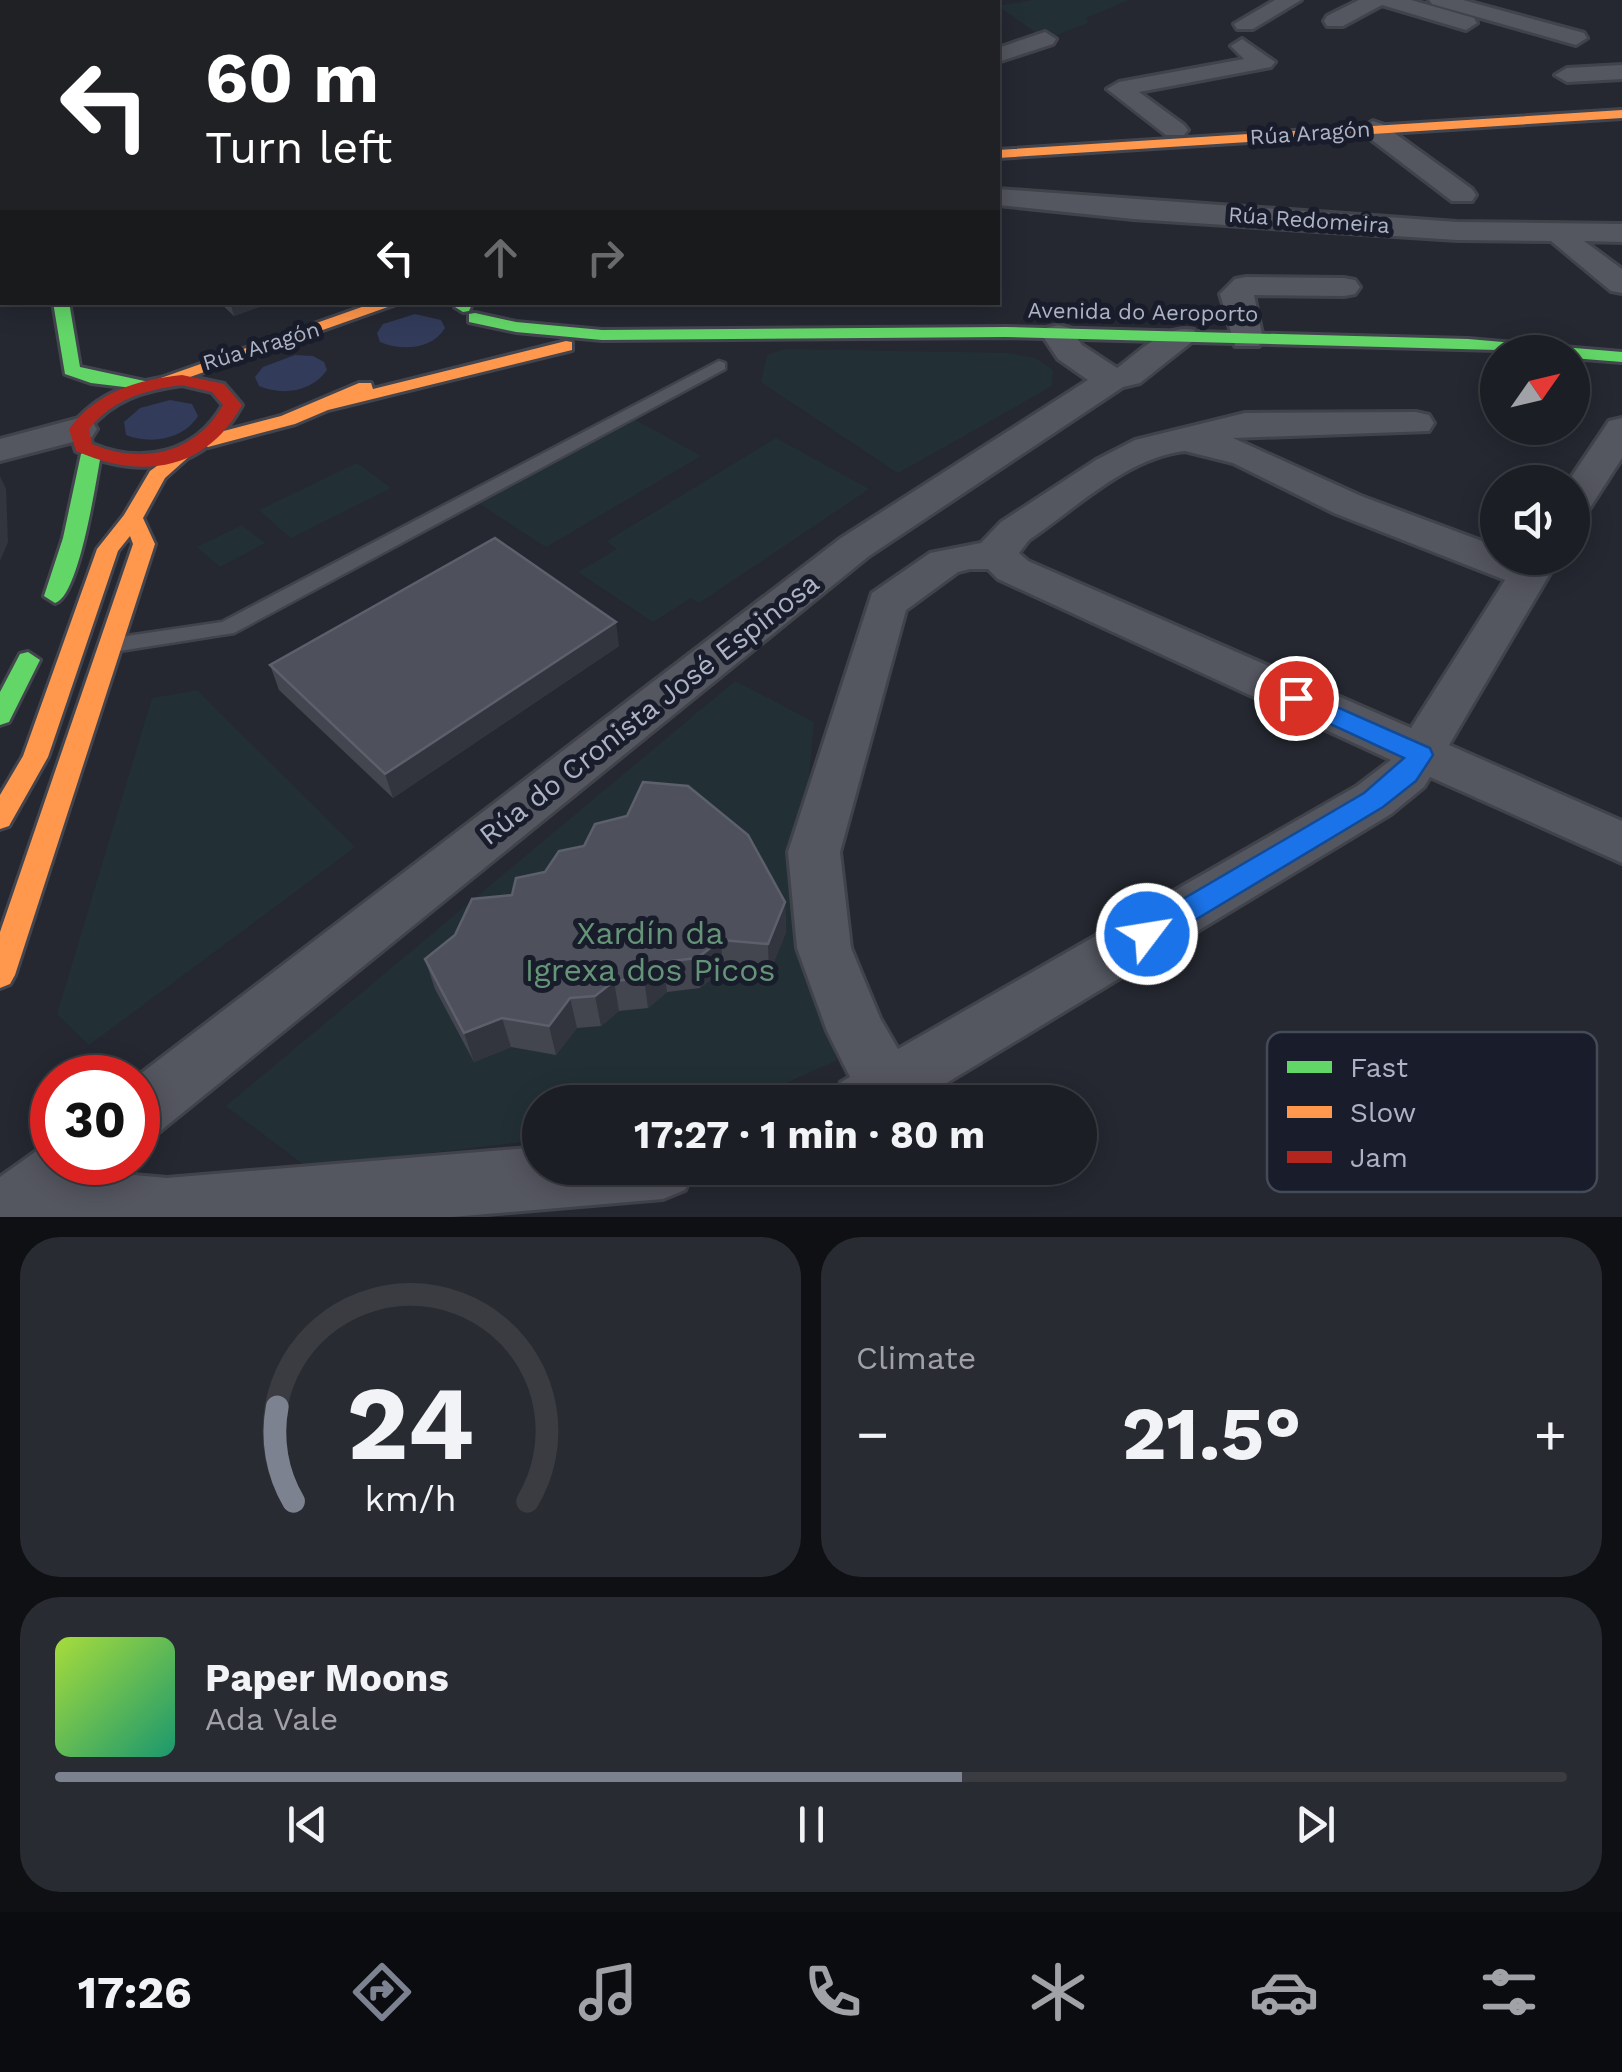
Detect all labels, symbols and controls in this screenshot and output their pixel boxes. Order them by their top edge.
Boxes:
text: 60 m [205,37,379,119]
icon: left [40,40,170,170]
street label: Rúa Aragón [1249,116,1371,150]
text: Turn left [205,121,392,174]
street label: Rúa Redomeira [1227,202,1391,238]
icon: left [368,230,423,285]
icon: ahead [473,230,528,285]
icon: right [578,230,633,285]
street label: Avenida do Aeroporto [1027,297,1259,327]
street label: Rúa Aragón [200,316,322,376]
north arrow [1480,335,1590,445]
map controls [1480,335,1590,575]
button: sound [1480,465,1590,575]
street label: Rúa do Cronista José Espinosa [473,566,825,852]
pin [1254,656,1339,741]
icon: arrive [1269,671,1324,726]
position arrow [1095,882,1199,986]
park label: Xardín da Igrexa dos Picos [525,914,775,989]
legend [1267,1032,1597,1192]
text: Fast [1350,1051,1408,1084]
speed limit sign: 30 [30,1055,160,1185]
text: Slow [1350,1096,1416,1129]
text: 17:27 · 1 min · 80 m [634,1113,985,1157]
text: Jam [1350,1141,1408,1174]
text: Climate [856,1339,976,1377]
text: 24 [347,1362,474,1484]
text: 21.5° [1122,1389,1301,1477]
text: − [856,1402,889,1466]
text: + [1534,1402,1567,1466]
text: km/h [364,1478,457,1520]
text: Paper Moons [205,1656,449,1700]
text: Ada Vale [205,1700,338,1738]
icon: previous [280,1797,335,1852]
icon: pause [784,1797,839,1852]
icon: next [1288,1797,1343,1852]
icon: directions [347,1957,417,2027]
icon: music [573,1957,643,2027]
icon: phone [798,1957,868,2027]
icon: climate [1023,1957,1093,2027]
icon: car [1249,1957,1319,2027]
icon: filters [1474,1957,1544,2027]
text: 17:26 [78,1966,192,2019]

